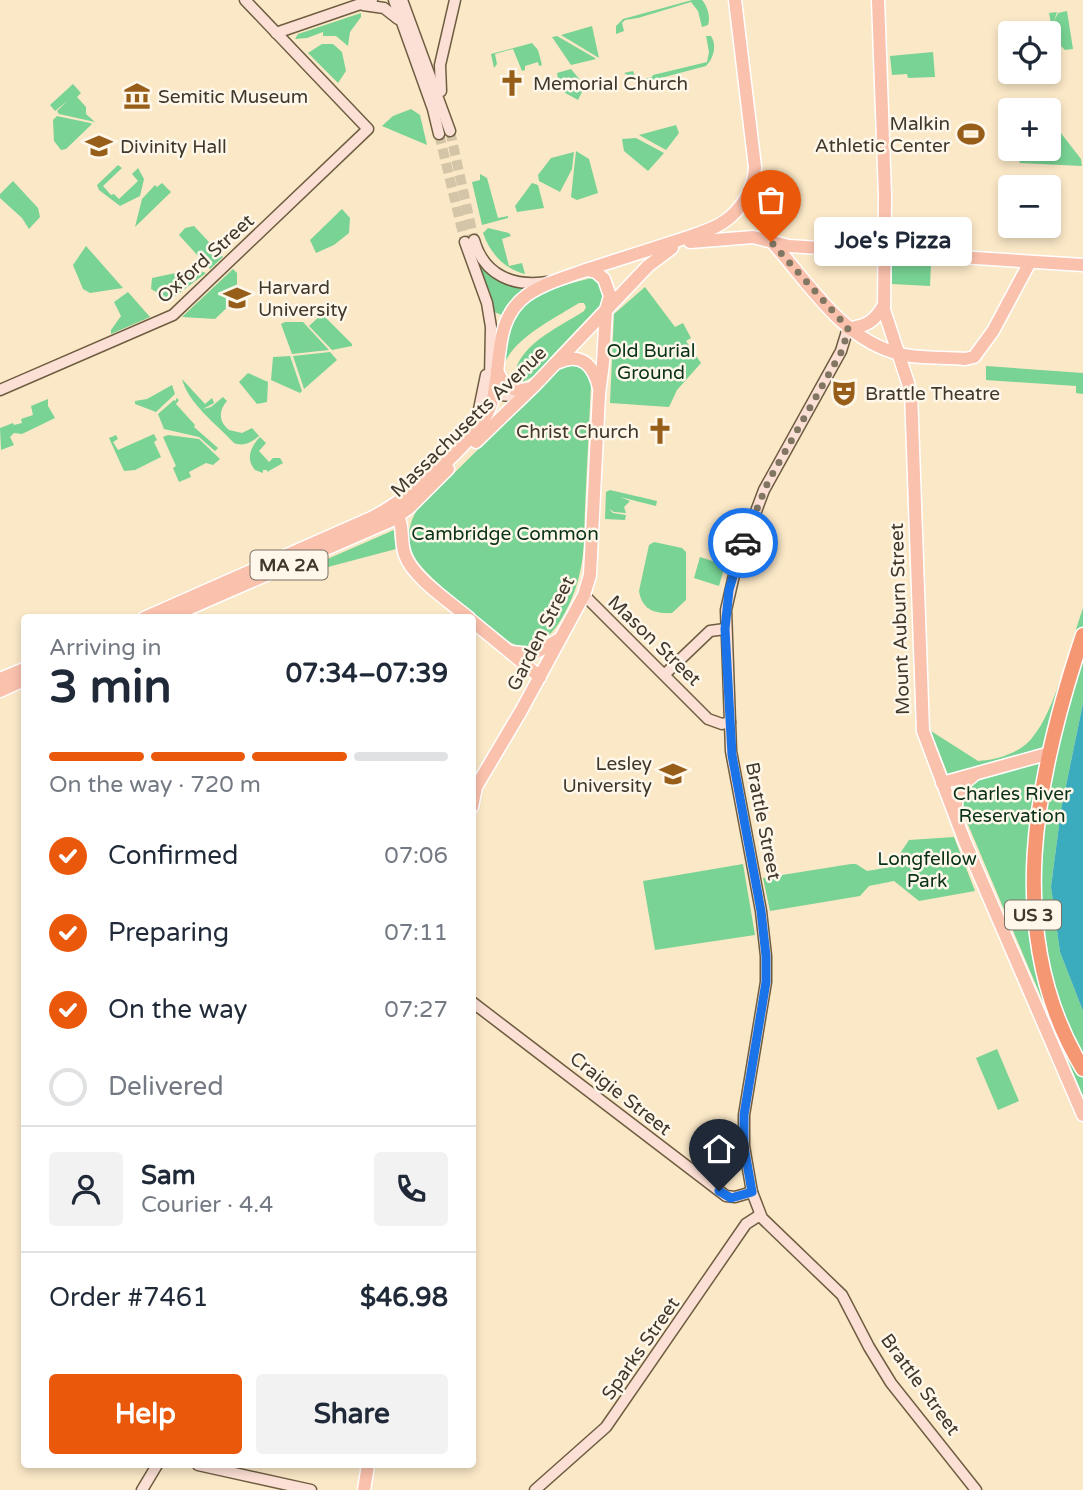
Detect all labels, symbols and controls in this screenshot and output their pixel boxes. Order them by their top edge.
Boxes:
map controls [998,21,1061,238]
button: locate [998,21,1061,84]
church icon: Memorial Church [497,68,527,98]
place label: Memorial Church [533,73,688,95]
museum icon: Semitic Museum [122,81,152,111]
place label: Semitic Museum [158,86,308,108]
button: + [998,98,1061,161]
place label: Malkin Athletic Center [815,113,951,157]
sports icon: Malkin Athletic Center [956,119,986,149]
school or university icon: Divinity Hall [84,131,114,161]
place label: Divinity Hall [120,136,227,158]
pin [741,170,801,242]
button: − [998,175,1061,238]
icon: bag [752,181,790,219]
street label: Oxford Street [153,210,258,308]
callout: Joe's Pizza [813,218,970,266]
text: Joe's Pizza [835,227,951,255]
place label: Harvard University [258,277,348,321]
school or university icon: Harvard University [222,283,252,313]
park label: Old Burial Ground [607,340,695,384]
street label: Massachusetts Avenue [386,342,551,502]
theatre icon: Brattle Theatre [829,378,859,408]
place label: Brattle Theatre [865,383,1000,405]
church icon: Christ Church [645,416,675,446]
place label: Christ Church [516,421,639,443]
courier [708,508,778,578]
park label: Cambridge Common [411,523,599,545]
street label: Mount Auburn Street [886,523,914,715]
icon: car [724,524,762,562]
road number: MA 2A [250,550,328,580]
street label: Garden Street [503,573,579,694]
street label: Mason Street [603,591,705,690]
text: Arriving in [49,634,162,662]
text: 07:34–07:39 [286,658,448,689]
text: 3 min [49,660,172,715]
place label: Lesley University [562,753,652,797]
school or university icon: Lesley University [658,759,688,789]
street label: Brattle Street [741,760,785,882]
text: On the way · 720 m [49,771,261,799]
park label: Charles River Reservation [953,783,1072,827]
icon: check [49,837,87,875]
text: Confirmed [108,840,238,871]
text: 07:06 [384,842,448,870]
park label: Longfellow Park [877,848,977,892]
road number: US 3 [1005,900,1061,930]
icon: check [49,914,87,952]
text: Preparing [108,917,229,948]
text: 07:11 [384,919,448,947]
icon: check [49,991,87,1029]
text: On the way [108,994,248,1025]
text: 07:27 [384,996,448,1024]
street label: Craigie Street [565,1047,675,1140]
text: Delivered [108,1071,224,1102]
pin [689,1119,749,1191]
icon: home [700,1130,738,1168]
button: person [49,1152,123,1226]
button: phone [374,1152,448,1226]
text: Sam [141,1160,196,1191]
text: Courier · 4.4 [141,1191,273,1219]
text: Order #7461 [49,1282,209,1313]
text: $46.98 [360,1282,448,1313]
street label: Sparks Street [597,1293,684,1404]
street label: Brattle Street [876,1330,964,1440]
button: Help [49,1374,242,1454]
button: Share [256,1374,448,1454]

